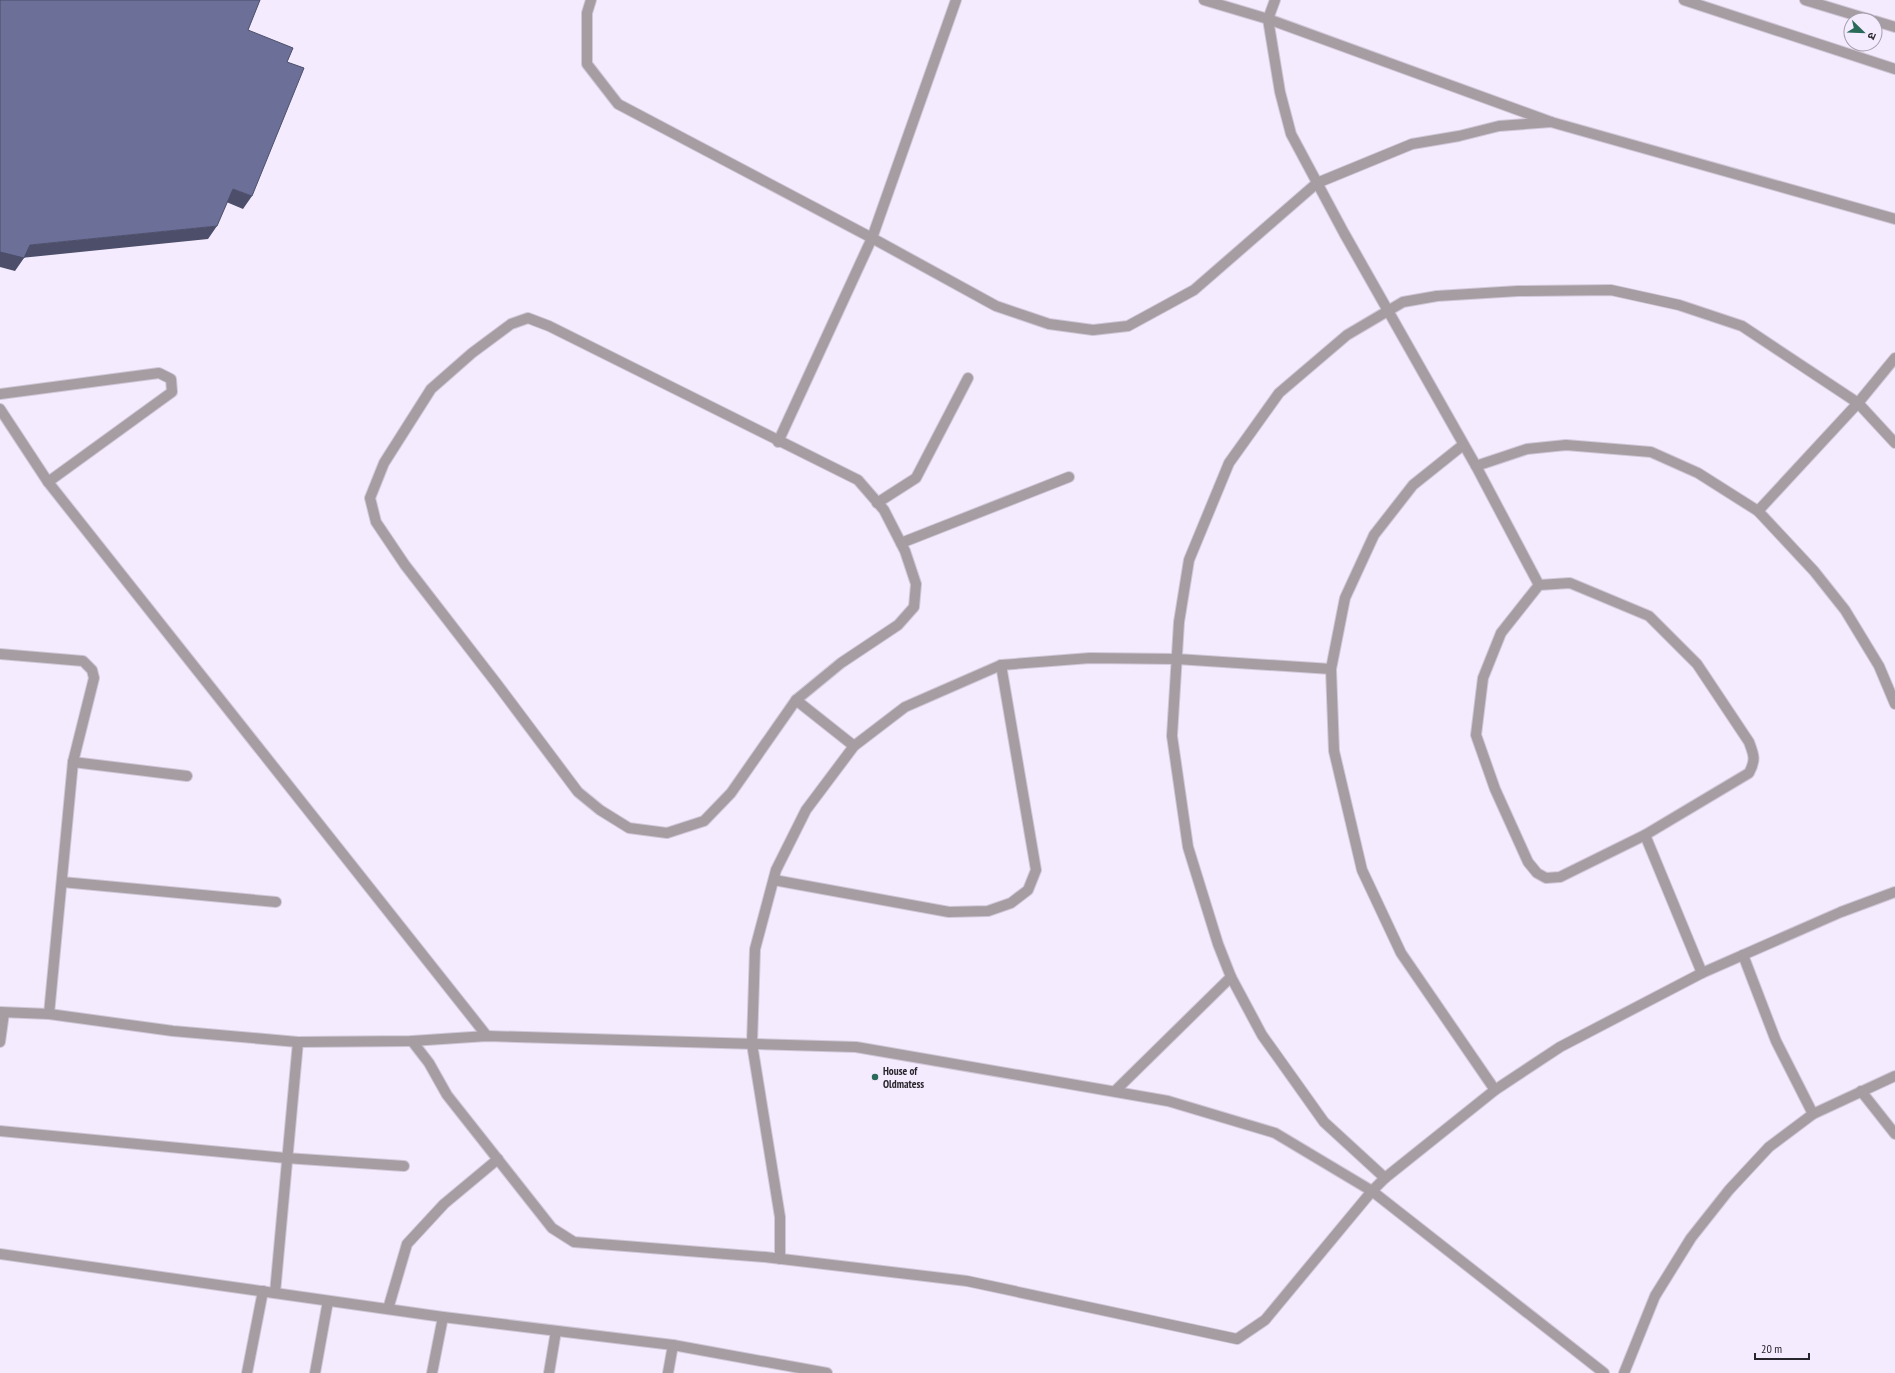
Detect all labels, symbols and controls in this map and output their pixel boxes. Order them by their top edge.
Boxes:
north arrow [1843,12,1883,52]
text: उ [1864,30,1880,42]
place label: House of Oldmatess [883,1064,924,1091]
marker: House of Oldmatess [870,1072,880,1082]
scale bar [1755,1335,1809,1361]
text: 20 m [1761,1341,1782,1356]

